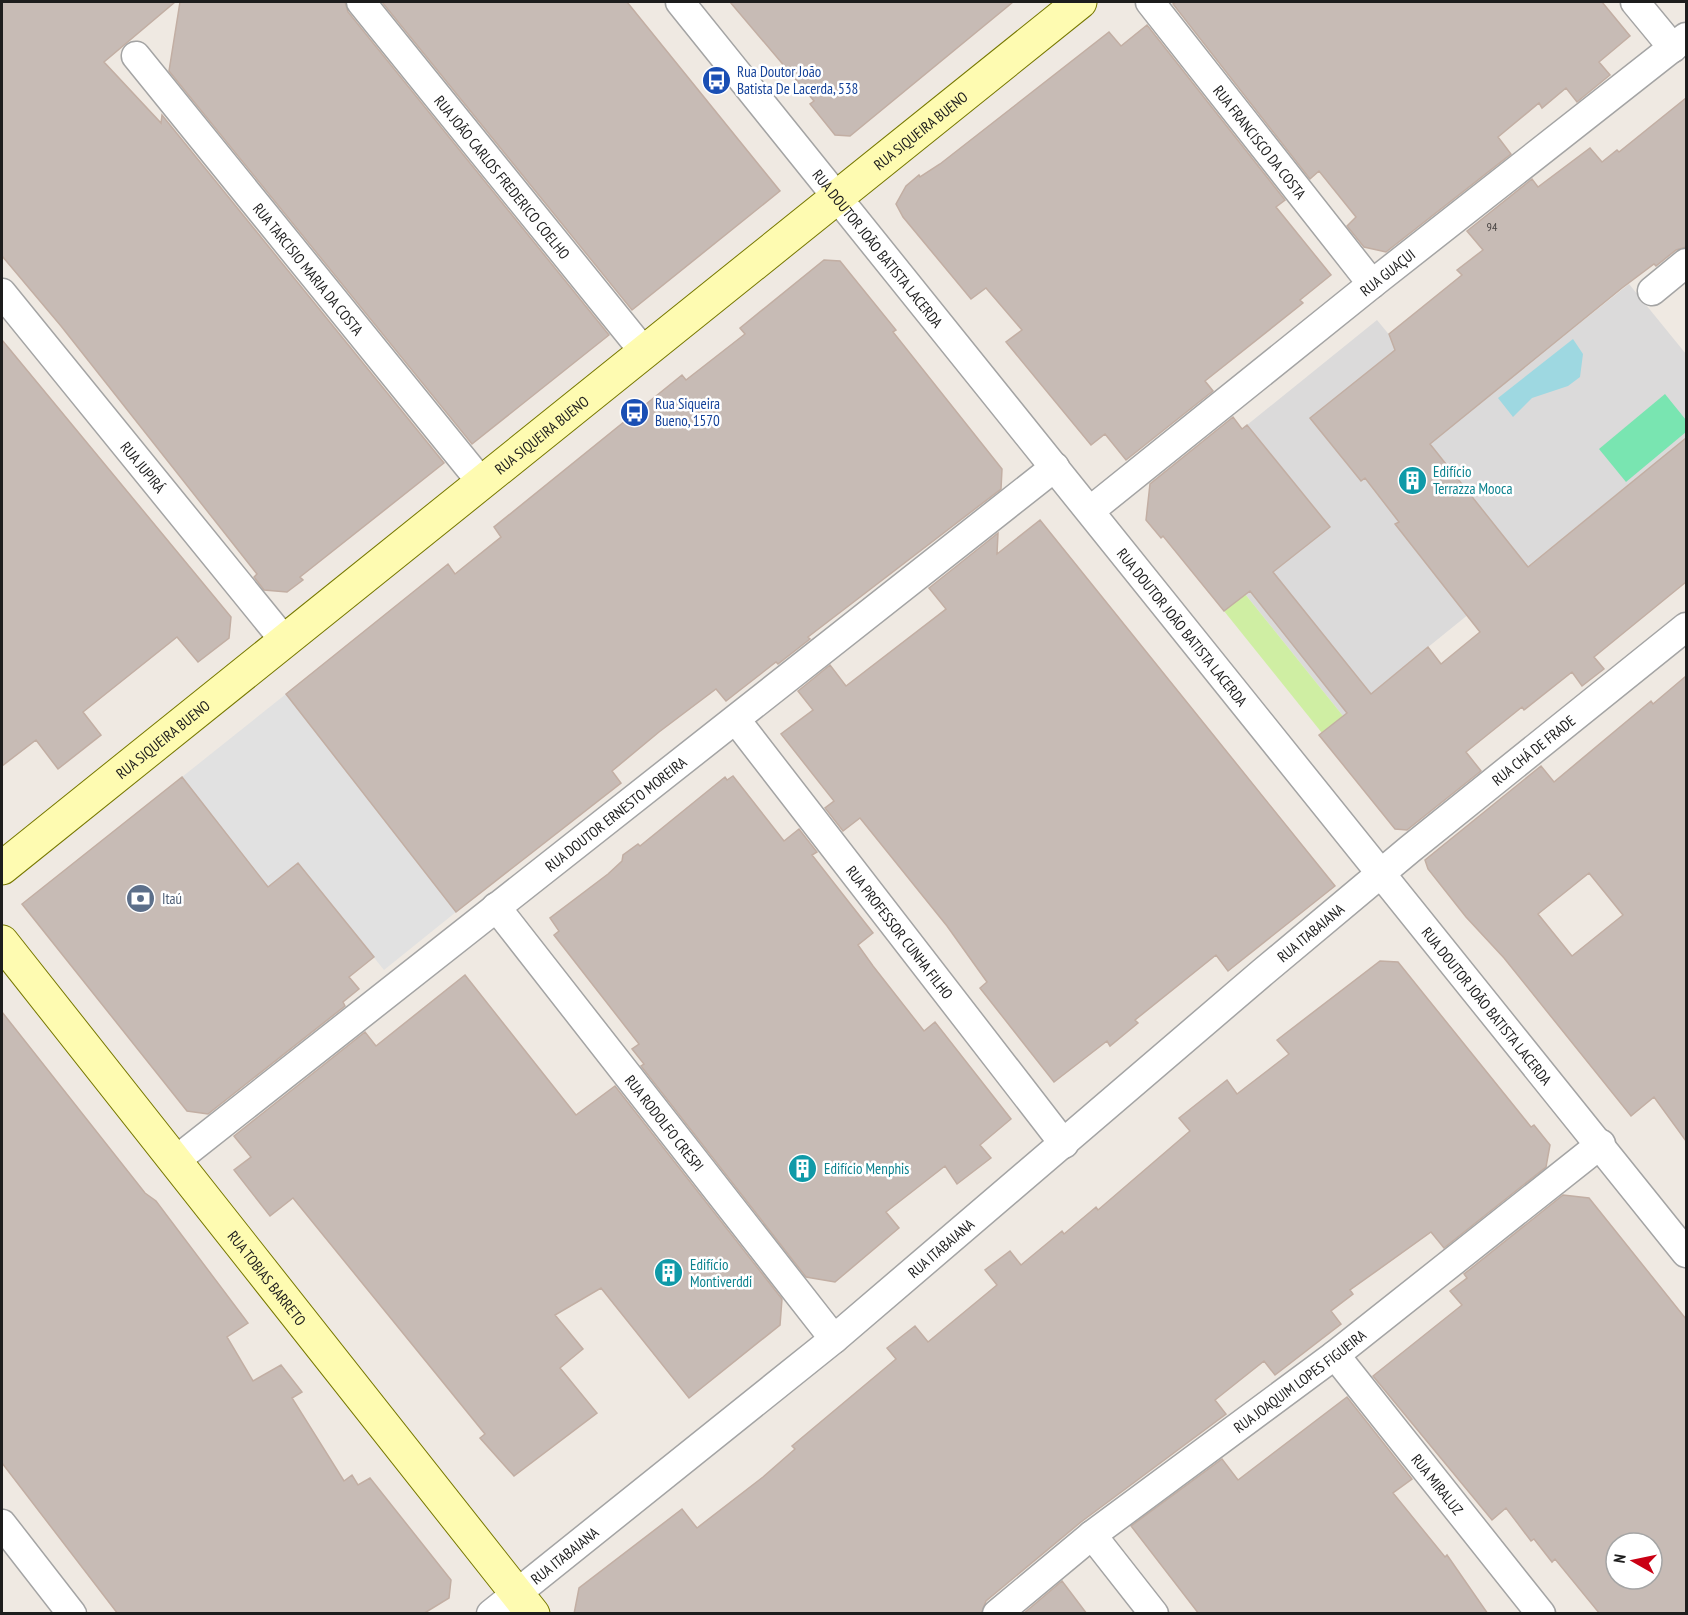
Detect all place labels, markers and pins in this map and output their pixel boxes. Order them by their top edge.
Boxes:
place label: Rua Doutor João Batista De Lacerda, 538 [737,62,858,98]
bus stop icon: Rua Doutor João Batista De Lacerda, 538 [700,64,732,96]
place label: Rua Siqueira Bueno, 1570 [655,394,720,430]
bus stop icon: Rua Siqueira Bueno, 1570 [618,396,650,428]
place label: Edifício Terrazza Mooca [1433,462,1512,498]
building icon: Edifício Terrazza Mooca [1396,464,1428,496]
bank icon: Itaú [125,882,157,914]
place label: Itaú [162,889,182,908]
building icon: Edifício Menphis [787,1152,819,1184]
place label: Edifício Menphis [824,1159,909,1178]
place label: Edifício Montiverddi [690,1255,752,1291]
building icon: Edifício Montiverddi [653,1257,685,1289]

